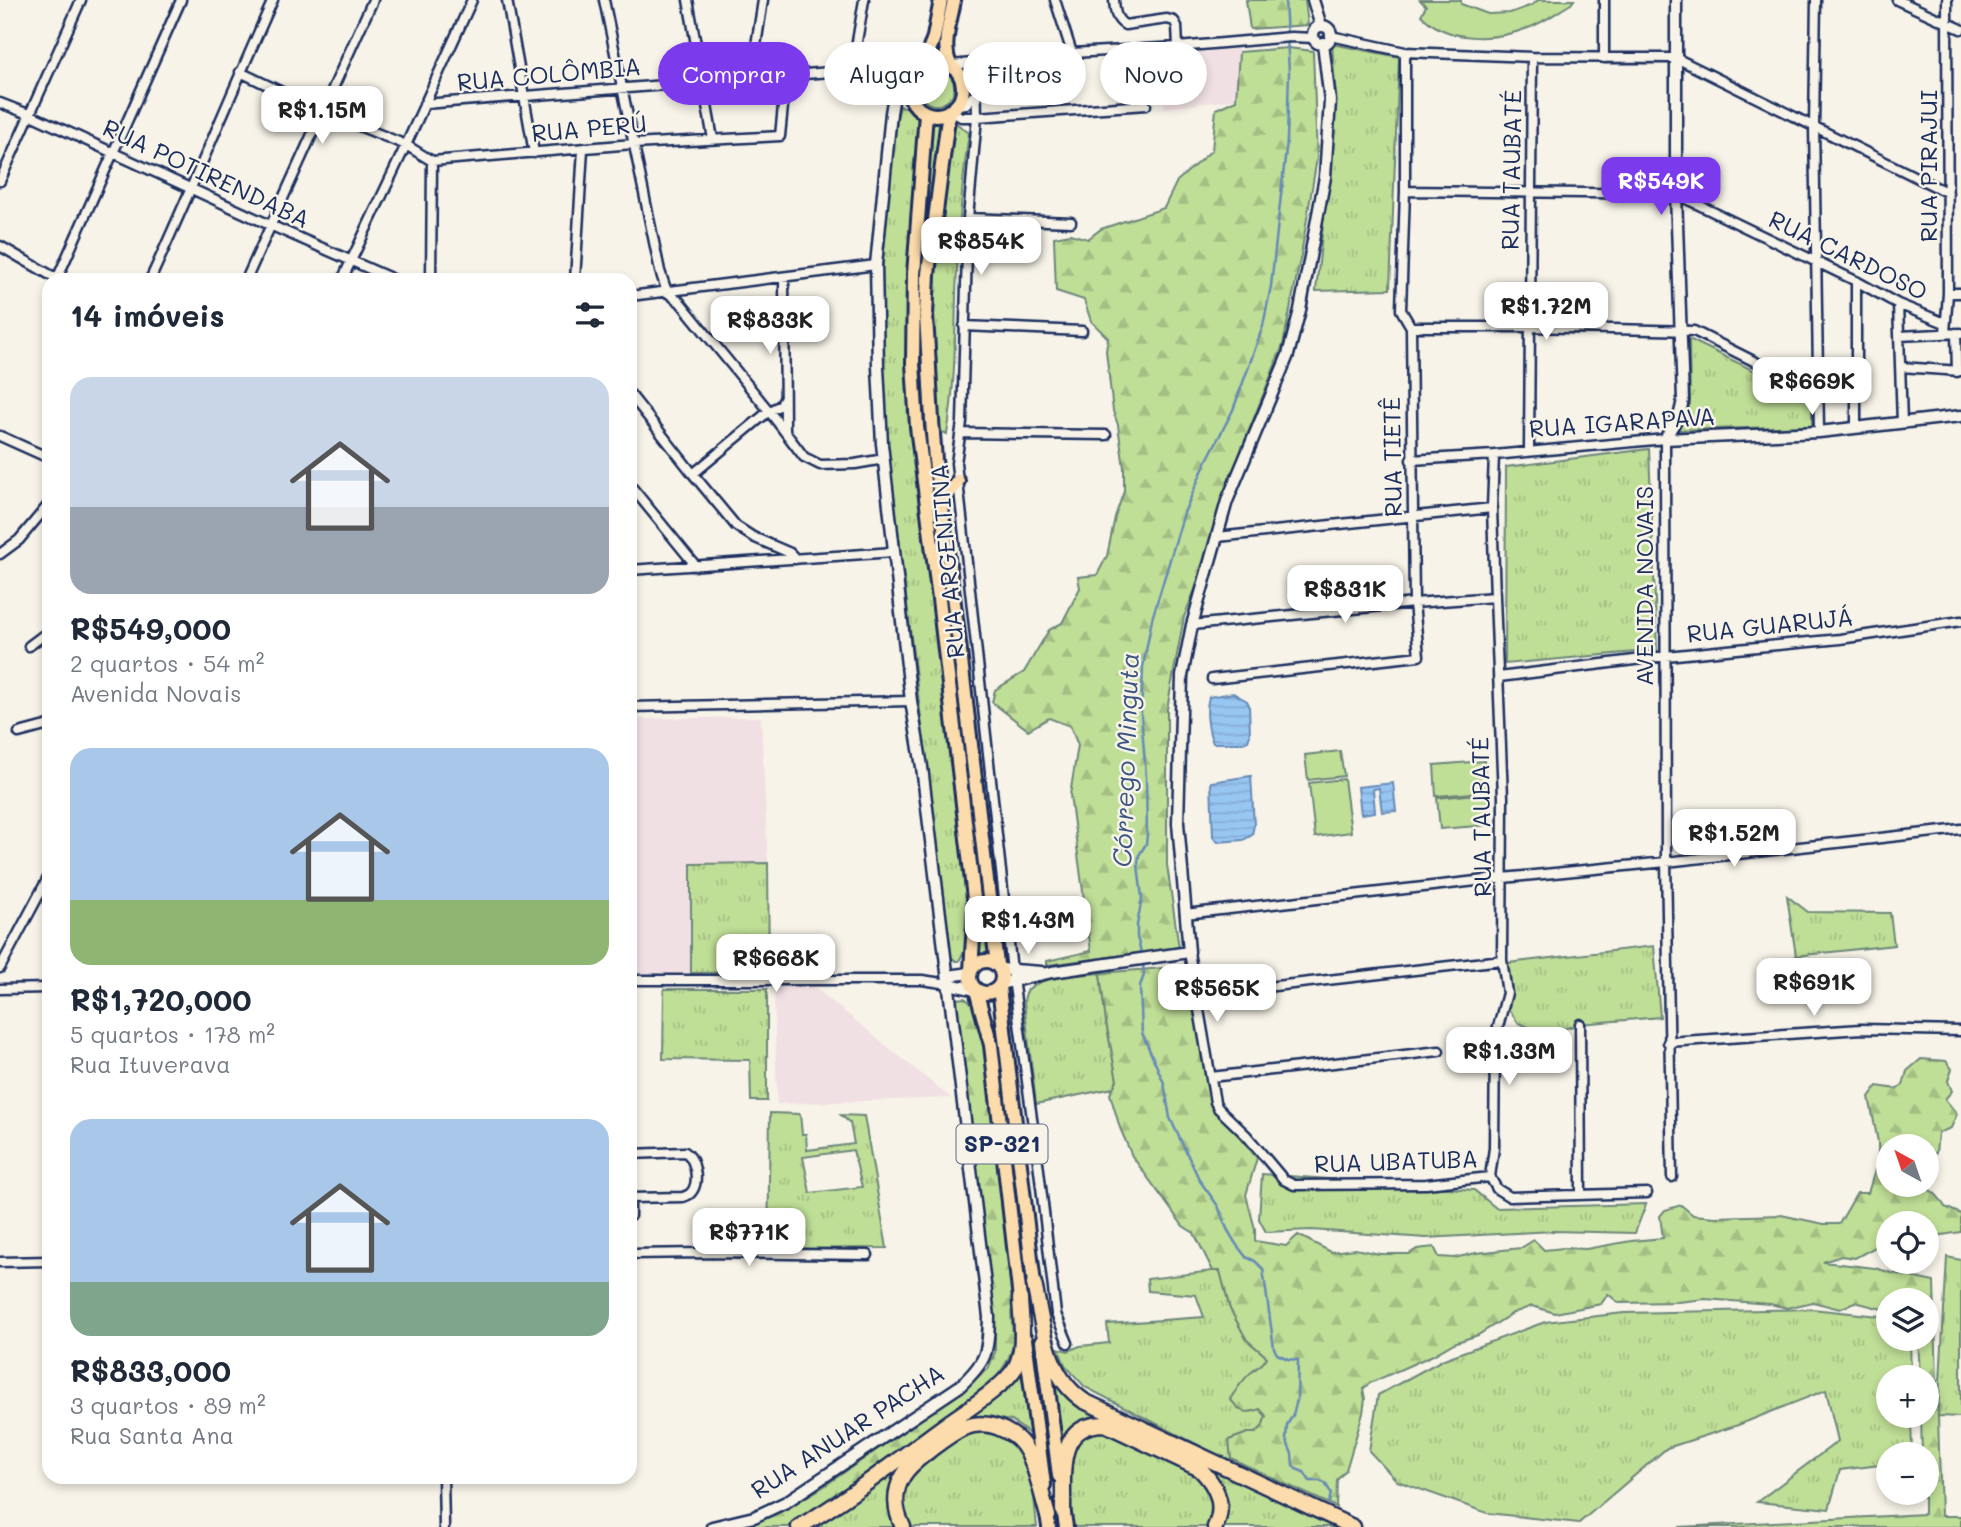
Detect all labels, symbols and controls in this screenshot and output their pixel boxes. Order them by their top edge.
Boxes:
chip: Comprar [658,42,810,105]
chip: Alugar [824,42,949,105]
chip: Filtros [963,42,1086,105]
chip: Novo [1100,42,1207,105]
street label: RUA COLÔMBIA [456,50,642,97]
pin: R$1.15M [257,86,387,146]
street label: RUA TAUBATÉ [1494,90,1527,250]
street label: RUA PIRAJUI [1912,90,1943,242]
text: R$1.15M [277,94,367,124]
street label: RUA PERÚ [530,107,648,148]
street label: RUA POTIRENDABA [98,111,315,234]
pin: R$549K [1604,158,1718,217]
text: R$549K [1617,165,1705,195]
street label: RUA CARDOSO [1764,203,1933,306]
pin: R$854K [924,218,1038,277]
text: R$854K [937,225,1025,255]
pin: R$1.72M [1481,282,1611,342]
text: R$1.72M [1500,290,1592,320]
text: 14 imóveis [70,295,225,335]
icon: filters [571,296,609,334]
pin: R$833K [713,296,827,356]
text: R$833K [726,304,814,334]
pin: R$669K [1755,358,1869,417]
text: R$669K [1769,365,1855,395]
street label: RUA TIETÊ [1375,397,1408,518]
street label: RUA IGARAPAVA [1528,400,1716,443]
icon: home [277,423,403,549]
street label: RUA ARGENTINA [923,463,970,660]
street label: AVENIDA NOVAIS [1628,486,1659,686]
pin: R$831K [1288,566,1402,625]
text: R$831K [1303,573,1387,603]
street label: RUA GUARUJÁ [1685,600,1855,649]
text: R$549,000 [70,608,231,648]
text: 2 quartos · 54 m² [70,648,264,678]
water label: Córrego Minguta [1104,652,1146,868]
text: Avenida Novais [70,678,241,708]
street label: RUA TAUBATÉ [1464,737,1497,897]
icon: home [277,794,403,920]
pin: R$1.52M [1669,810,1799,869]
text: R$1.52M [1688,817,1780,847]
pin: R$1.43M [963,897,1093,956]
text: R$1.43M [981,904,1075,934]
pin: R$668K [719,934,833,994]
text: R$668K [732,942,820,972]
pin: R$691K [1757,958,1871,1018]
pin: R$565K [1160,964,1274,1024]
text: R$691K [1772,966,1856,996]
text: R$565K [1174,972,1260,1002]
text: R$1,720,000 [70,979,252,1019]
text: 5 quartos · 178 m² [70,1019,275,1049]
pin: R$1.33M [1444,1028,1574,1087]
text: R$1.33M [1462,1035,1556,1065]
text: Rua Ituverava [70,1049,231,1079]
road number: SP-321 [956,1124,1048,1163]
north arrow [1876,1134,1939,1197]
map controls [1876,1134,1939,1505]
street label: RUA UBATUBA [1313,1142,1478,1179]
icon: home [277,1165,403,1291]
pin: R$771K [692,1208,806,1268]
button: locate [1876,1211,1939,1274]
text: R$771K [708,1216,790,1246]
button: layers [1876,1288,1939,1351]
text: R$833,000 [70,1350,231,1390]
street label: RUA ANUAR PACHA [745,1357,950,1505]
button: + [1876,1365,1939,1428]
text: 3 quartos · 89 m² [70,1390,266,1420]
text: Rua Santa Ana [70,1420,234,1450]
button: − [1876,1442,1939,1505]

